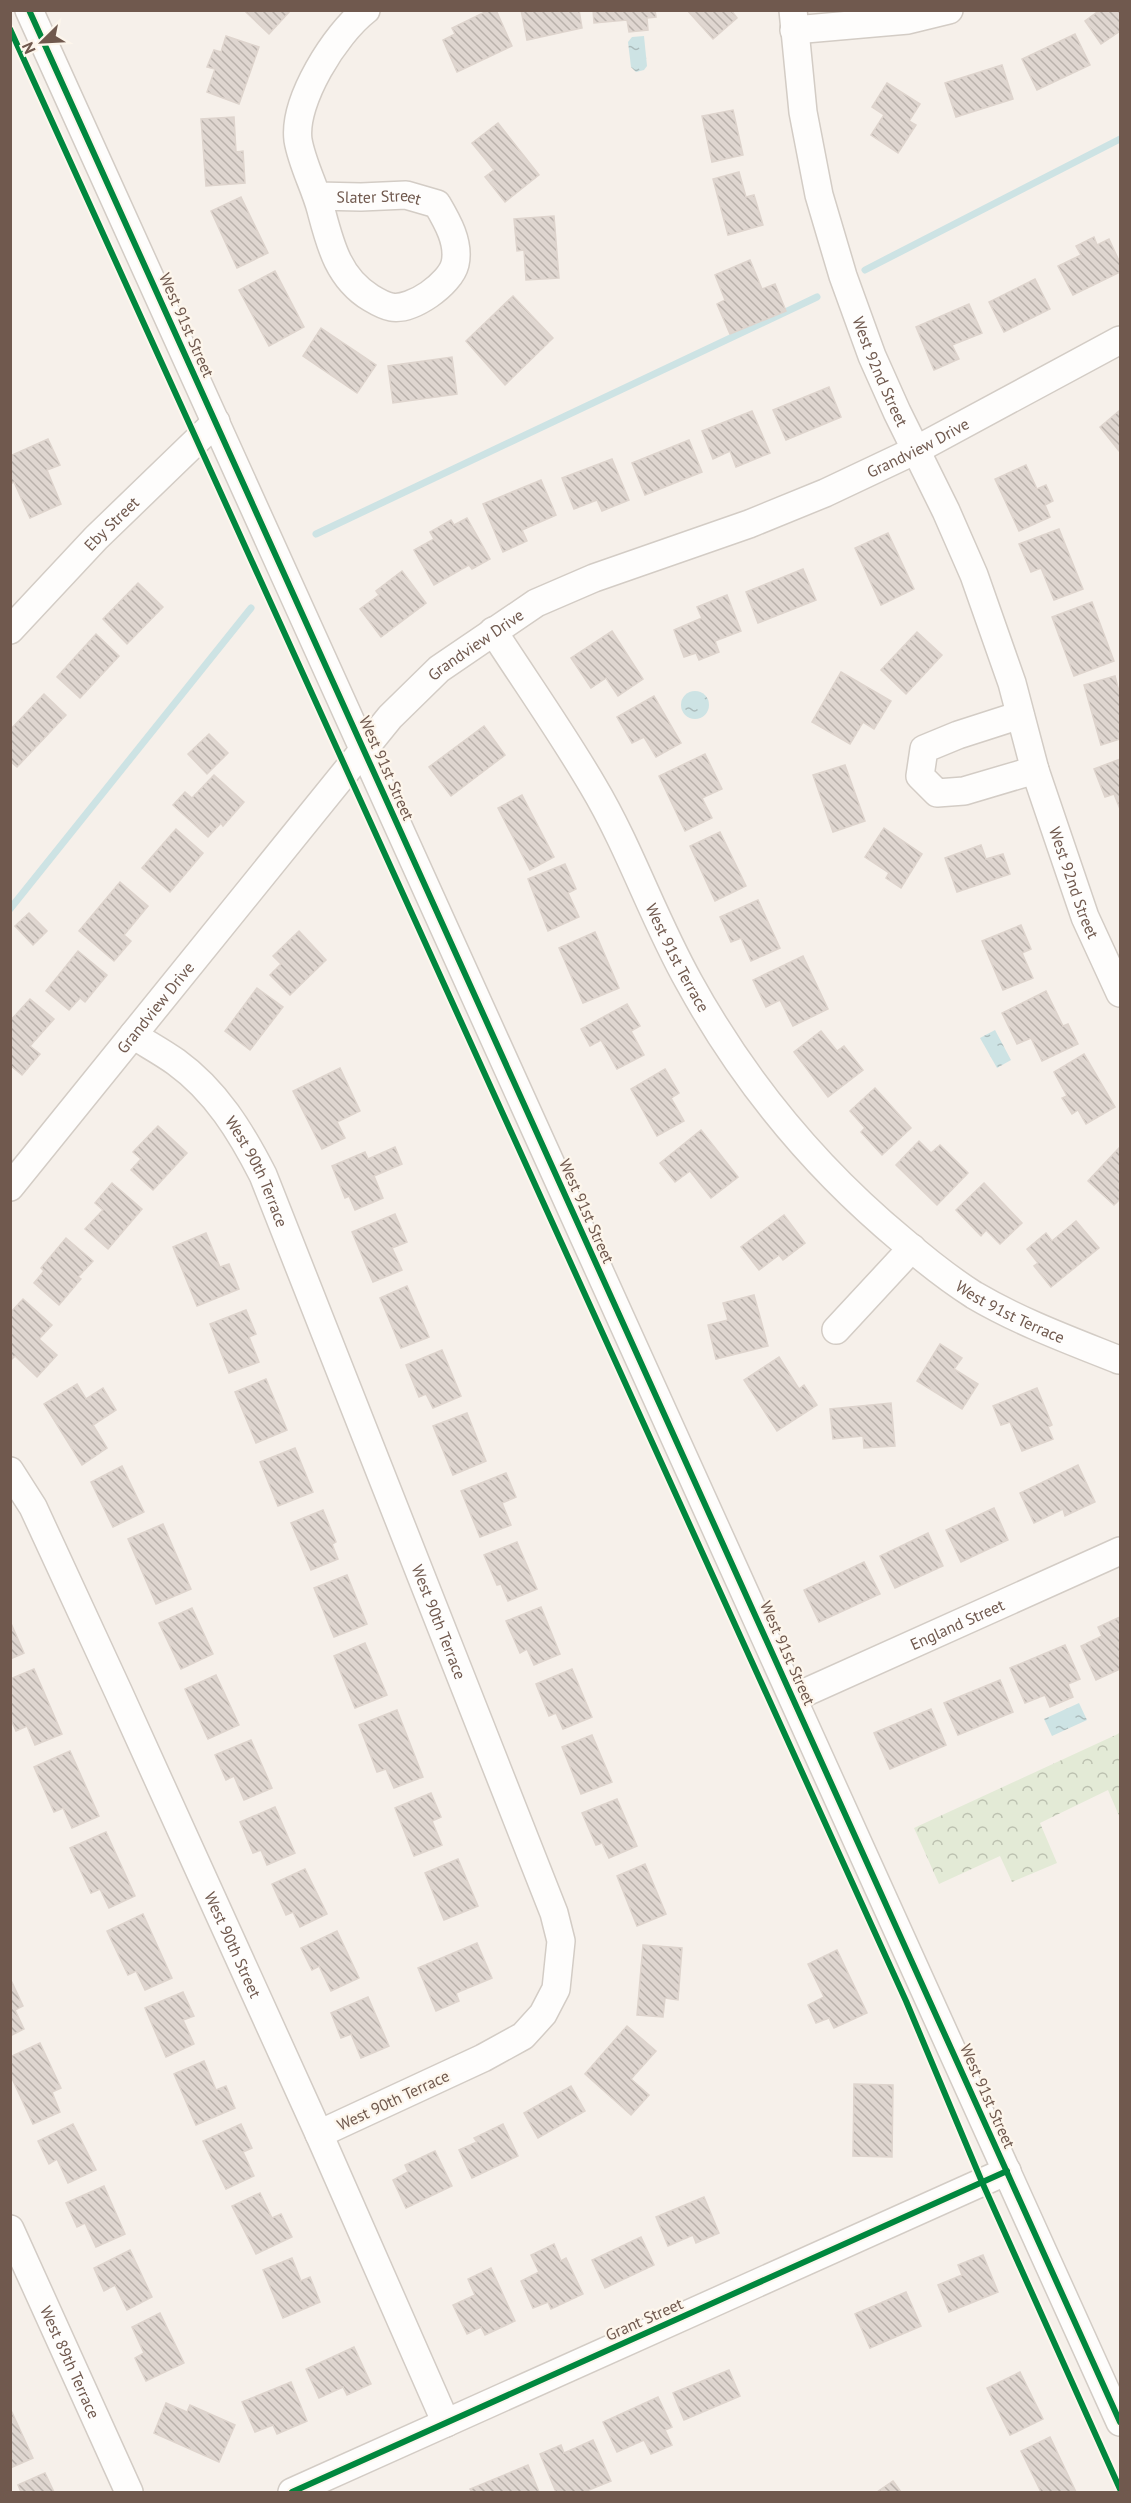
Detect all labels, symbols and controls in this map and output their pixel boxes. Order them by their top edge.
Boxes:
north arrow [12,12,72,72]
text: N [17,39,40,57]
street label: Slater Street [336,185,424,209]
street label: West 91st Street [155,270,219,381]
street label: West 92nd Street [849,314,913,430]
street label: Grandview Drive [863,413,972,482]
street label: Eby Street [79,492,143,555]
street label: Grandview Drive [423,604,527,685]
street label: West 91st Street [355,713,419,824]
street label: West 92nd Street [1045,824,1104,942]
street label: West 91st Terrace [642,900,714,1016]
street label: Grandview Drive [112,957,198,1057]
street label: West 90th Terrace [221,1112,292,1230]
street label: West 91st Street [555,1156,619,1267]
street label: West 91st Terrace [952,1276,1068,1347]
street label: West 90th Terrace [408,1562,471,1682]
street label: England Street [907,1594,1008,1654]
street label: West 91st Street [756,1598,820,1709]
street label: West 90th Street [200,1889,266,2001]
street label: West 91st Street [956,2041,1020,2152]
street label: West 90th Terrace [334,2065,452,2135]
street label: Grant Street [602,2293,686,2345]
street label: West 89th Terrace [36,2303,104,2421]

